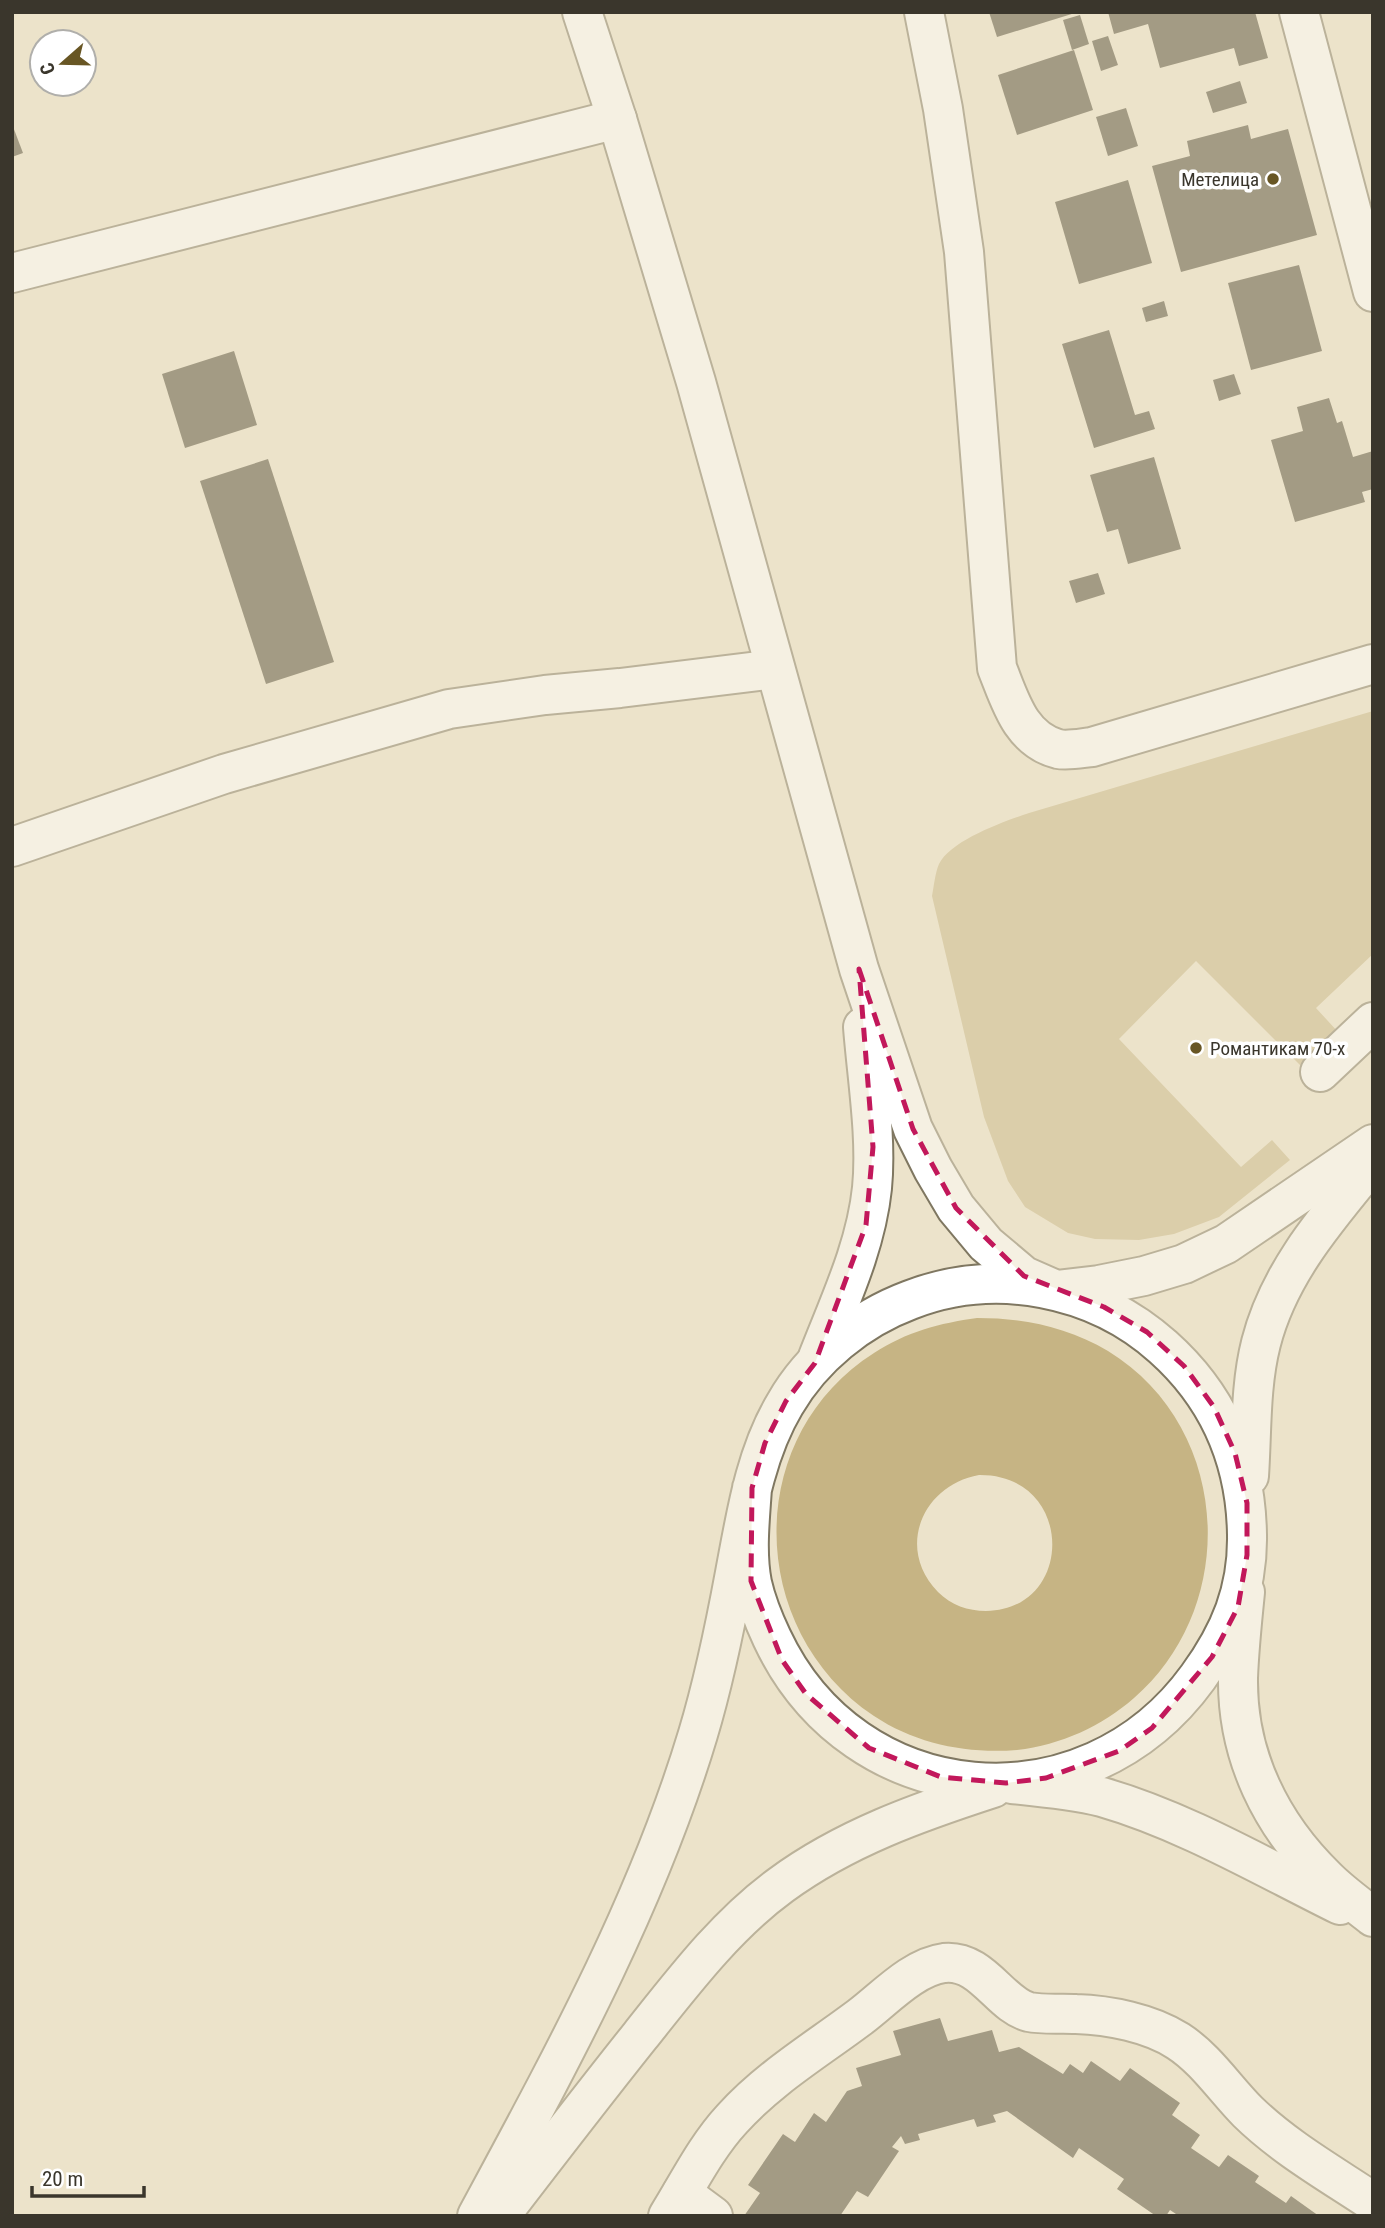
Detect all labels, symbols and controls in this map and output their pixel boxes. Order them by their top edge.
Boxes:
north arrow [28,28,98,98]
text: С [35,59,60,78]
place label: Метелица [1181,168,1259,191]
marker: Метелица [1265,171,1281,187]
place label: Романтикам 70-х [1210,1037,1345,1060]
marker: Романтикам 70-х [1188,1040,1204,1056]
scale bar [32,2154,144,2198]
text: 20 m [42,2167,83,2191]

